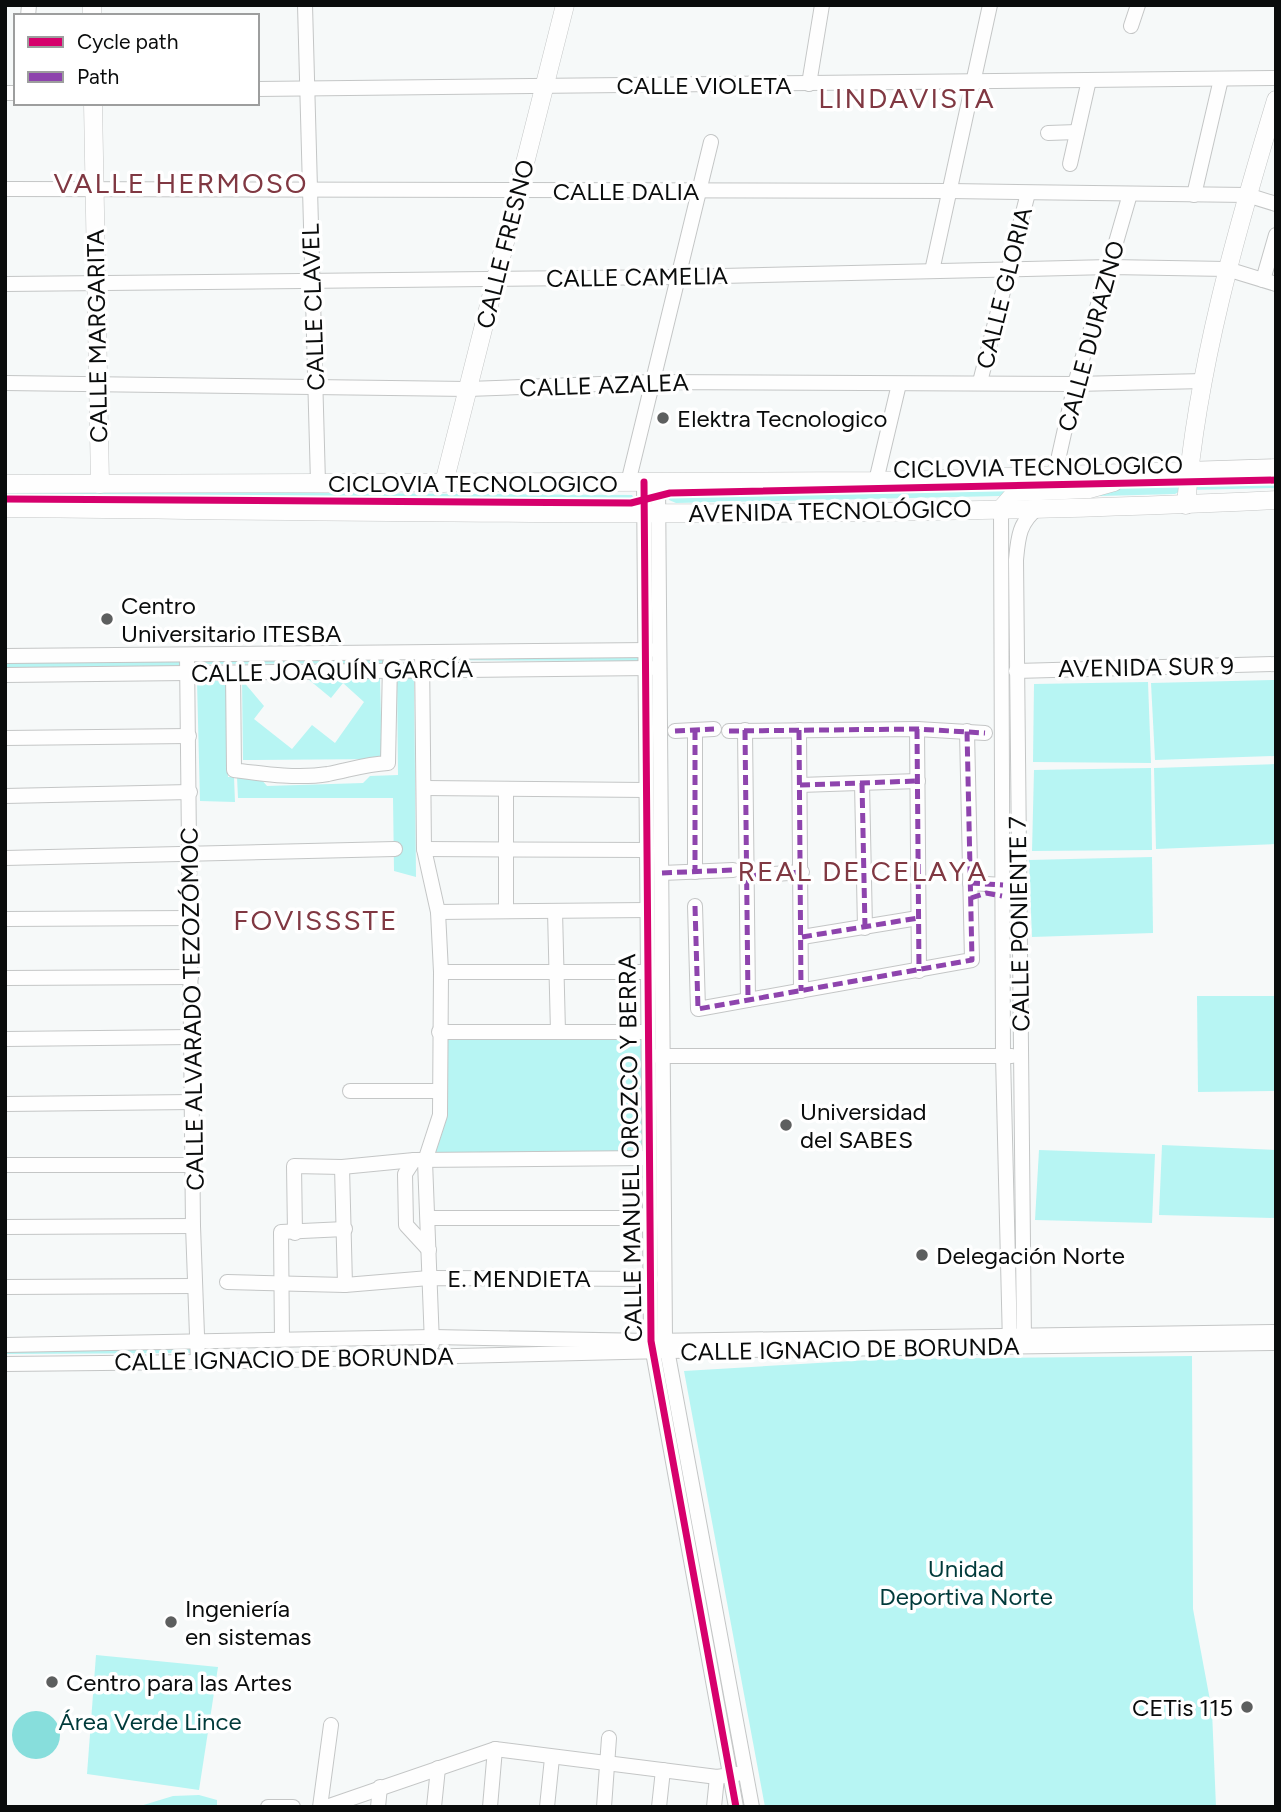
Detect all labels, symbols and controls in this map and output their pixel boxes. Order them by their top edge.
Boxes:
legend [14,14,259,105]
text: Cycle path [77,29,178,54]
text: Path [77,64,119,89]
street label: CALLE VIOLETA [617,71,792,100]
district label: LINDAVISTA [818,81,996,115]
street label: CALLE FRESNO [470,157,540,331]
district label: VALLE HERMOSO [53,166,309,200]
street label: CALLE DALIA [553,177,700,206]
street label: CALLE GLORIA [970,204,1038,372]
street label: CALLE CLAVEL [296,223,330,391]
street label: CALLE MARGARITA [81,228,113,443]
street label: CALLE DURAZNO [1052,238,1130,434]
street label: CALLE CAMELIA [546,261,729,293]
street label: CALLE AZALEA [519,368,690,402]
place label: Elektra Tecnologico [677,404,888,433]
marker: Elektra Tecnologico [655,410,671,426]
street label: CICLOVIA TECNOLOGICO [893,450,1183,484]
street label: CICLOVIA TECNOLOGICO [328,469,618,498]
street label: AVENIDA TECNOLÓGICO [688,494,972,528]
place label: Centro Universitario ITESBA [121,591,342,648]
marker: Centro Universitario ITESBA [99,611,115,627]
street label: AVENIDA SUR 9 [1058,651,1234,683]
street label: CALLE JOAQUÍN GARCÍA [191,654,474,688]
street label: CALLE PONIENTE 7 [1003,816,1035,1032]
street label: CALLE ALVARADO TEZOZÓMOC [174,827,210,1191]
district label: REAL DE CELAYA [737,854,989,888]
district label: FOVISSSTE [233,903,399,937]
street label: CALLE MANUEL OROZCO Y BERRA [612,953,648,1342]
place label: Universidad del SABES [800,1097,926,1154]
marker: Universidad del SABES [778,1117,794,1133]
place label: Delegación Norte [936,1241,1125,1270]
marker: Delegación Norte [914,1247,930,1263]
street label: E. MENDIETA [447,1264,591,1293]
street label: CALLE IGNACIO DE BORUNDA [680,1332,1021,1366]
street label: CALLE IGNACIO DE BORUNDA [114,1342,455,1376]
park label: Unidad Deportiva Norte [879,1554,1053,1611]
place label: Ingeniería en sistemas [185,1594,311,1651]
marker: Ingeniería en sistemas [163,1614,179,1630]
place label: Centro para las Artes [66,1668,292,1697]
marker: Centro para las Artes [44,1674,60,1690]
place label: CETis 115 [1132,1693,1233,1722]
marker: CETis 115 [1239,1699,1255,1715]
park label: Área Verde Lince [58,1707,242,1736]

